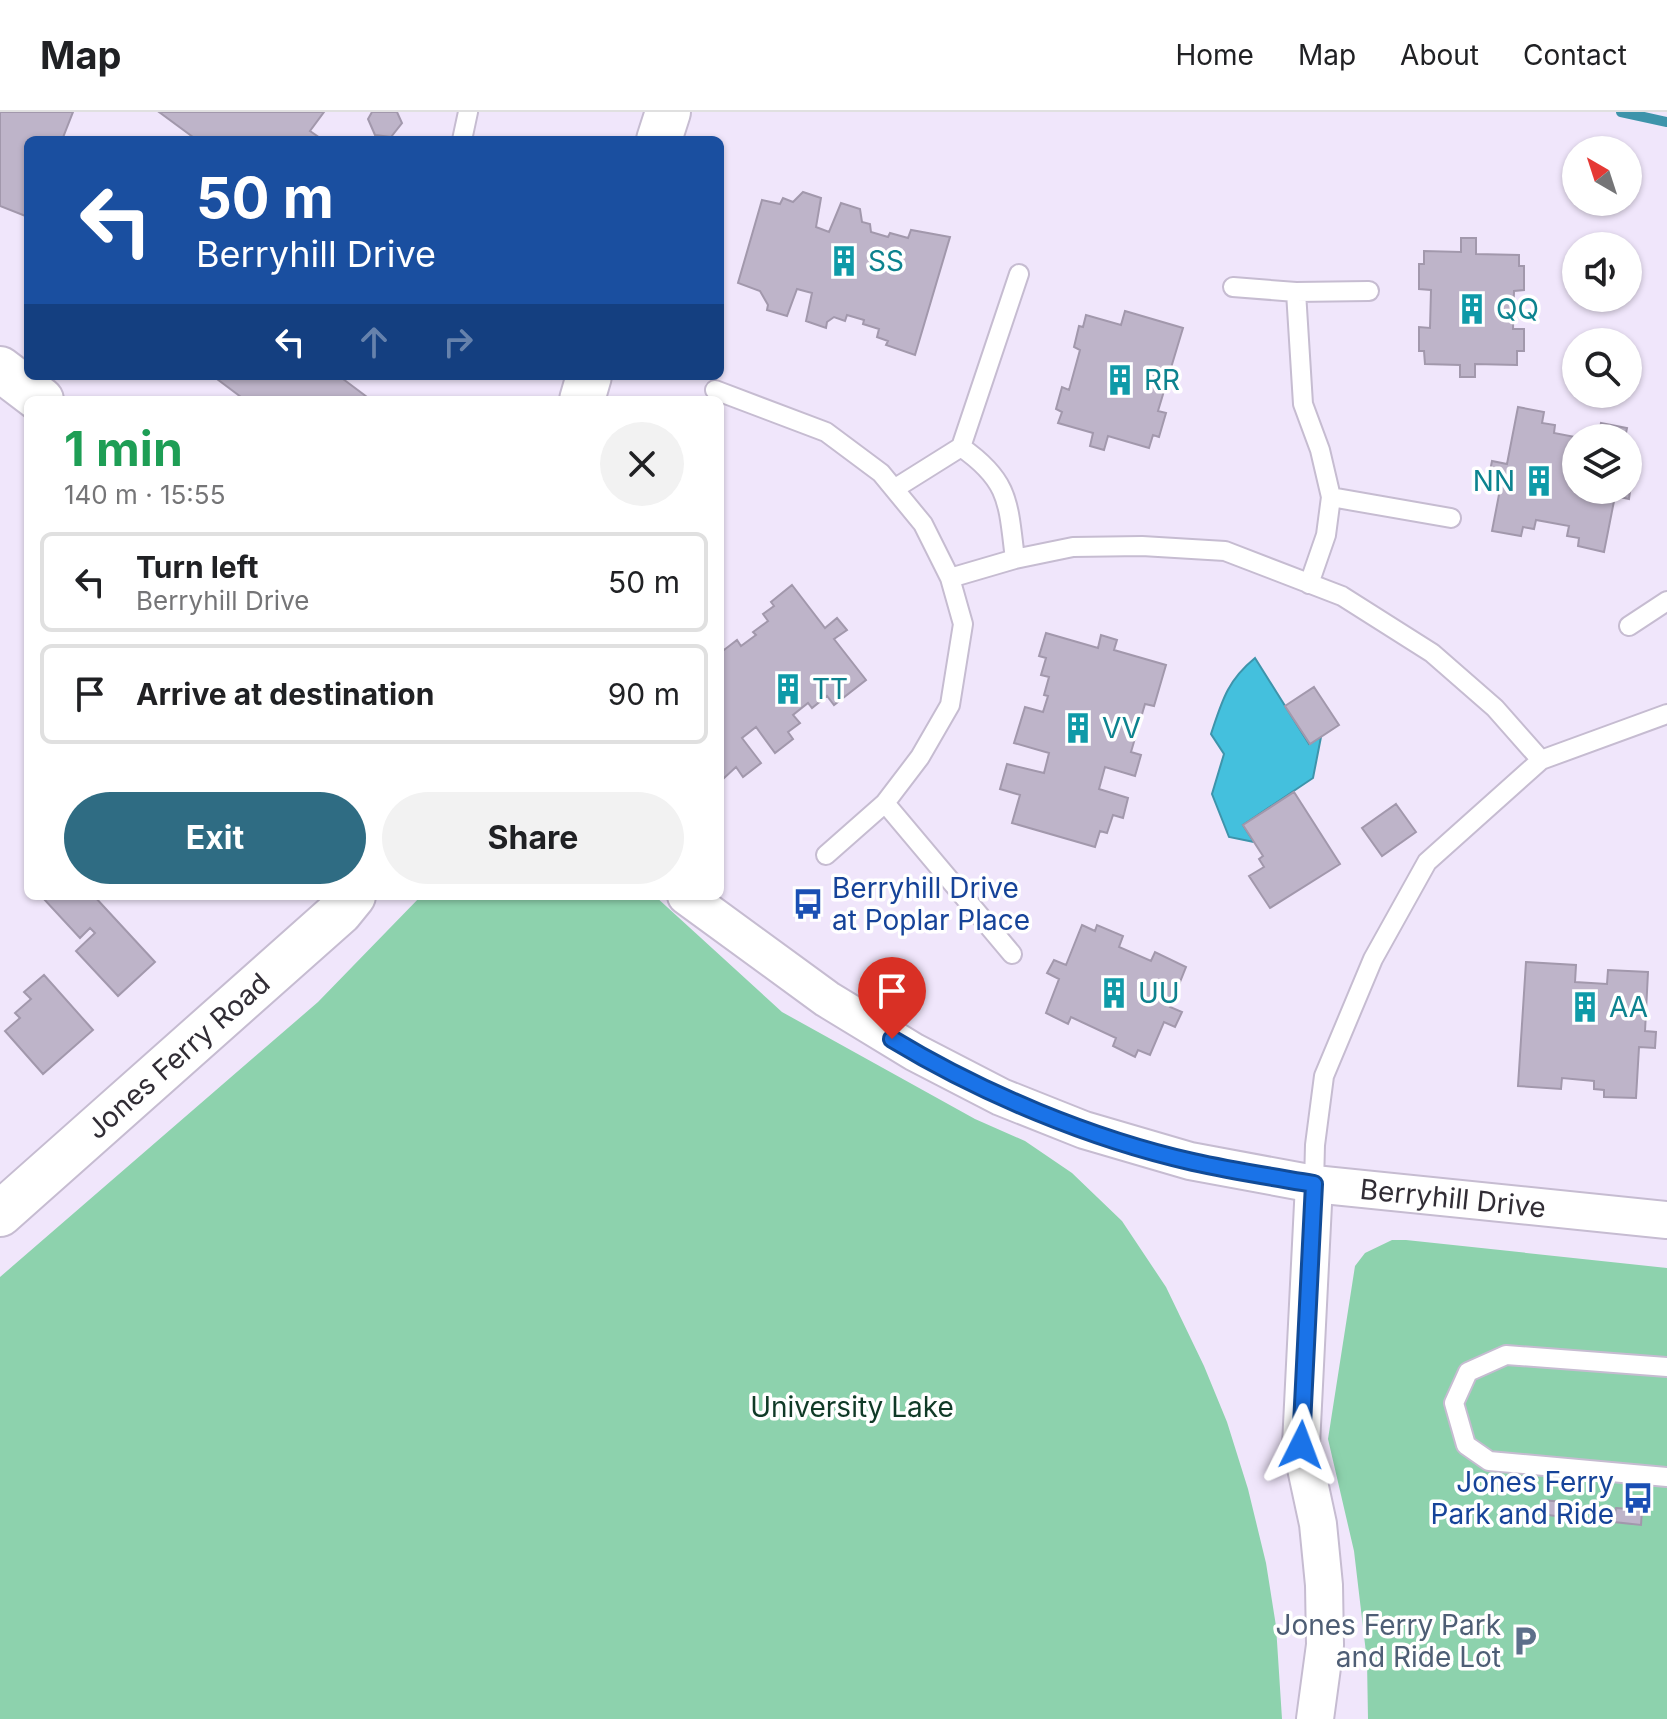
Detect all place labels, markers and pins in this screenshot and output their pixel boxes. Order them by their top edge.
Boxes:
building icon: SS [827,244,861,278]
place label: SS [868,244,904,278]
building icon: QQ [1455,292,1489,326]
place label: QQ [1496,292,1539,326]
building icon: RR [1103,363,1137,397]
place label: RR [1144,363,1180,397]
place label: NN [1473,464,1515,498]
building icon: NN [1522,464,1556,498]
building icon: TT [771,672,805,706]
place label: TT [812,672,848,706]
building icon: VV [1061,711,1095,745]
place label: VV [1102,711,1141,745]
place label: Berryhill Drive at Poplar Place [832,871,1030,937]
bus stop icon: Berryhill Drive at Poplar Place [791,887,825,921]
pin [858,957,926,1039]
building icon: UU [1097,976,1131,1010]
place label: UU [1138,976,1180,1010]
building icon: AA [1568,990,1602,1024]
place label: AA [1609,990,1648,1024]
place label: Jones Ferry Park and Ride [1431,1465,1614,1531]
bus stop icon: Jones Ferry Park and Ride [1621,1481,1655,1515]
place label: Jones Ferry Park and Ride Lot [1275,1608,1501,1674]
parking icon: Jones Ferry Park and Ride Lot [1508,1624,1542,1658]

